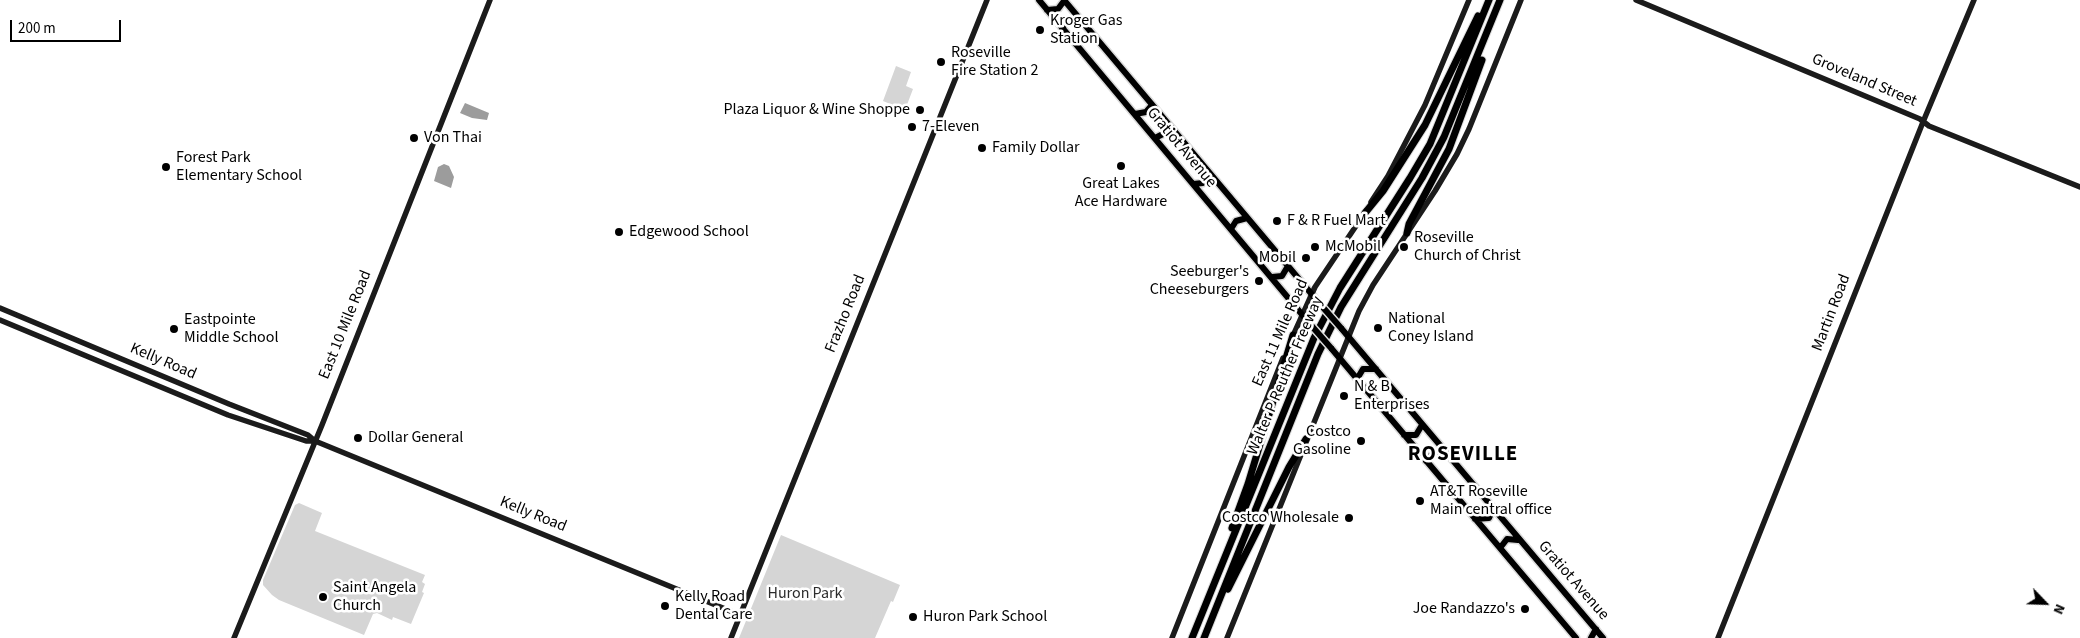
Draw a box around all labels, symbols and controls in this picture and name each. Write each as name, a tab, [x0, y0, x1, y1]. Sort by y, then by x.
scale bar	[12, 10, 124, 42]
place label: Kroger Gas Station	[1050, 11, 1123, 49]
text: 200 m	[18, 18, 56, 39]
marker: Kroger Gas Station	[1034, 24, 1046, 36]
place label: Roseville Fire Station 2	[951, 43, 1038, 81]
street label: Groveland Street	[1809, 50, 1919, 112]
marker: Roseville Fire Station 2	[935, 56, 947, 68]
place label: Plaza Liquor & Wine Shoppe	[723, 100, 910, 120]
marker: Plaza Liquor & Wine Shoppe	[914, 104, 926, 116]
street label: Gratiot Avenue	[1142, 104, 1220, 192]
place label: 7-Eleven	[922, 117, 980, 137]
marker: 7-Eleven	[906, 121, 918, 133]
place label: Von Thai	[424, 128, 482, 148]
marker: Von Thai	[408, 132, 420, 144]
place label: Family Dollar	[992, 138, 1080, 158]
marker: Family Dollar	[976, 142, 988, 154]
place label: Forest Park Elementary School	[176, 148, 302, 186]
marker: Great Lakes Ace Hardware	[1115, 160, 1127, 172]
marker: Forest Park Elementary School	[160, 161, 172, 173]
place label: Great Lakes Ace Hardware	[1075, 174, 1167, 212]
place label: F & R Fuel Mart	[1287, 211, 1386, 231]
marker: F & R Fuel Mart	[1271, 215, 1283, 227]
place label: Edgewood School	[629, 222, 749, 242]
marker: Edgewood School	[613, 226, 625, 238]
place label: Roseville Church of Christ	[1414, 228, 1521, 266]
place label: McMobil	[1325, 237, 1381, 257]
marker: McMobil	[1309, 241, 1321, 253]
marker: Roseville Church of Christ	[1398, 241, 1410, 253]
place label: Mobil	[1259, 248, 1296, 268]
marker: Mobil	[1300, 252, 1312, 264]
place label: Seeburger's Cheeseburgers	[1150, 262, 1249, 300]
street label: East 10 Mile Road	[315, 268, 377, 382]
street label: Frazho Road	[822, 272, 870, 356]
street label: Martin Road	[1809, 272, 1855, 354]
marker: Seeburger's Cheeseburgers	[1253, 275, 1265, 287]
street label: East 11 Mile Road	[1249, 276, 1313, 390]
street label: Walter P Reuther Freeway	[1244, 294, 1328, 458]
place label: National Coney Island	[1388, 309, 1474, 347]
place label: Eastpointe Middle School	[184, 310, 279, 348]
marker: National Coney Island	[1372, 322, 1384, 334]
marker: Eastpointe Middle School	[168, 323, 180, 335]
street label: Kelly Road	[127, 339, 199, 385]
place label: N & B Enterprises	[1354, 377, 1430, 415]
marker: N & B Enterprises	[1338, 390, 1350, 402]
place label: Costco Gasoline	[1293, 422, 1351, 460]
place label: Dollar General	[368, 428, 463, 448]
marker: Dollar General	[352, 432, 364, 444]
marker: Costco Gasoline	[1355, 435, 1367, 447]
district label: ROSEVILLE	[1407, 442, 1519, 468]
place label: AT&T Roseville Main central office	[1430, 482, 1552, 520]
street label: Kelly Road	[497, 493, 569, 537]
marker: AT&T Roseville Main central office	[1414, 495, 1426, 507]
place label: Costco Wholesale	[1222, 508, 1339, 528]
marker: Costco Wholesale	[1343, 512, 1355, 524]
street label: Gratiot Avenue	[1533, 538, 1613, 624]
place label: Saint Angela Church	[333, 578, 416, 616]
north arrow	[2020, 578, 2070, 628]
park label: Huron Park	[767, 584, 843, 604]
place label: Kelly Road Dental Care	[675, 587, 752, 625]
marker: Saint Angela Church	[317, 591, 329, 603]
place label: Joe Randazzo's	[1413, 599, 1515, 619]
marker: Kelly Road Dental Care	[659, 600, 671, 612]
text: N	[2048, 601, 2070, 617]
marker: Joe Randazzo's	[1519, 603, 1531, 615]
place label: Huron Park School	[923, 607, 1047, 627]
marker: Huron Park School	[907, 611, 919, 623]

